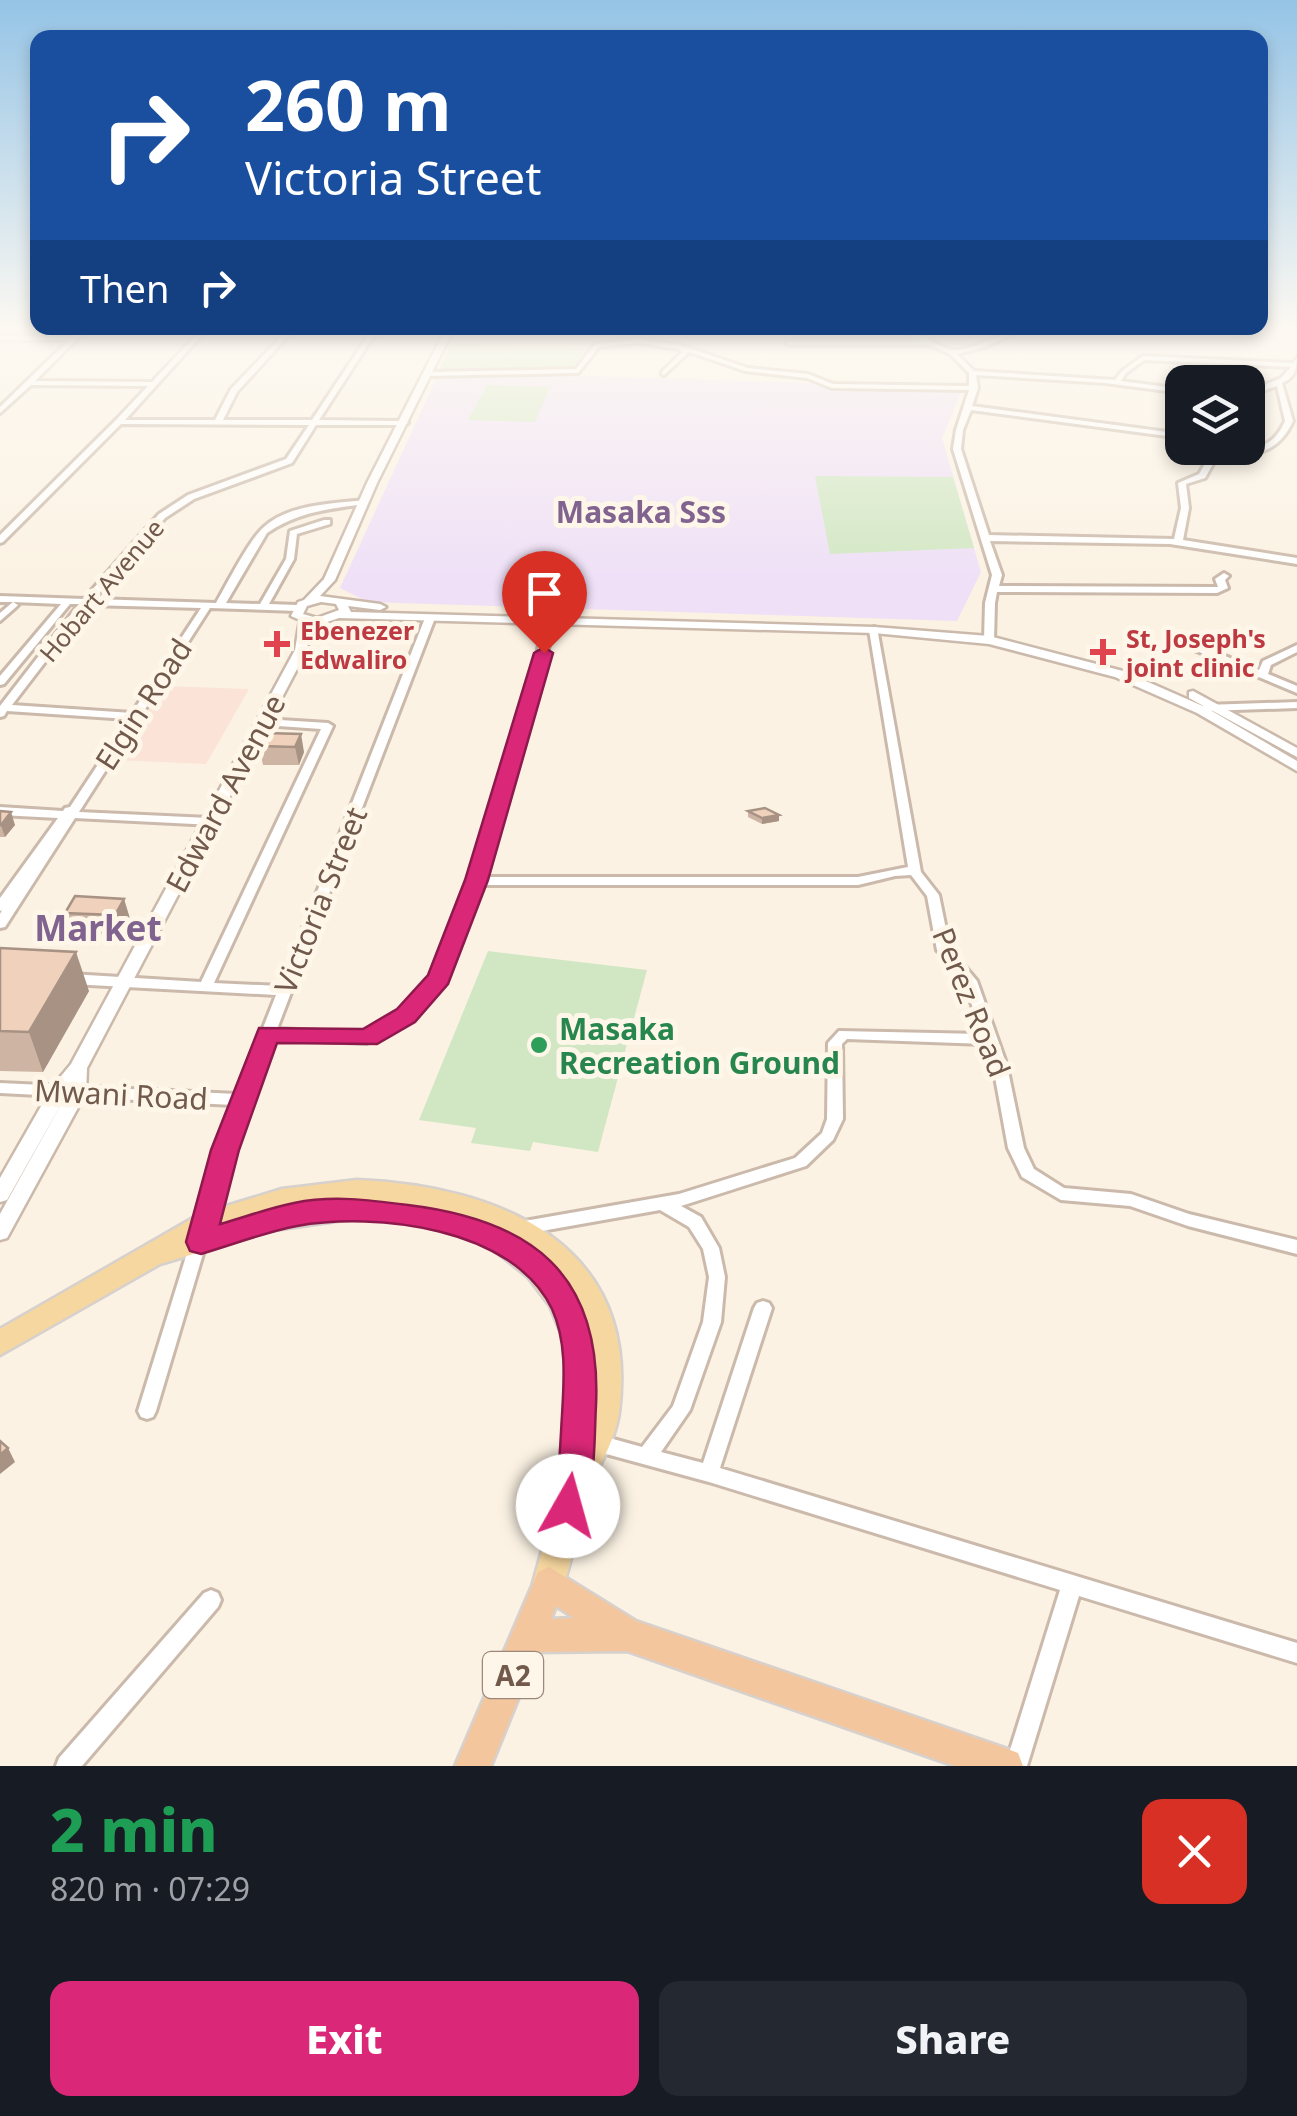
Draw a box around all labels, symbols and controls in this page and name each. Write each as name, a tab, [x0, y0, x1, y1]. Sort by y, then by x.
text: 260 m	[245, 56, 452, 152]
icon: right	[80, 70, 210, 200]
text: Victoria Street	[245, 147, 541, 208]
icon: right	[190, 260, 245, 315]
text: Then	[80, 262, 170, 314]
map controls	[1165, 365, 1265, 465]
button: layers	[1165, 365, 1265, 465]
district label: Masaka Sss	[556, 491, 726, 532]
street label: Hobart Avenue	[31, 511, 171, 669]
pin	[502, 551, 587, 654]
icon: arrive	[517, 566, 572, 621]
place label: Ebenezer Edwaliro	[300, 613, 414, 676]
place label: St, Joseph's joint clinic	[1124, 621, 1266, 684]
street label: Elgin Road	[85, 630, 201, 778]
marker: Ebenezer Edwaliro	[264, 631, 290, 657]
marker: St, Joseph's joint clinic	[1090, 639, 1116, 665]
street label: Edward Avenue	[156, 687, 294, 899]
street label: Victoria Street	[264, 801, 376, 999]
district label: Market	[34, 904, 162, 951]
street label: Perez Road	[923, 921, 1021, 1083]
place label: Masaka Recreation Ground	[559, 1008, 840, 1083]
marker: Masaka Recreation Ground	[528, 1034, 550, 1056]
street label: Mwani Road	[33, 1069, 209, 1119]
position arrow	[516, 1454, 620, 1558]
road number: A2	[483, 1652, 543, 1698]
text: 2 min	[50, 1788, 218, 1870]
button: close	[1142, 1799, 1247, 1904]
text: 820 m · 07:29	[50, 1867, 250, 1910]
button: Exit	[50, 1981, 639, 2096]
button: Share	[659, 1981, 1247, 2096]

